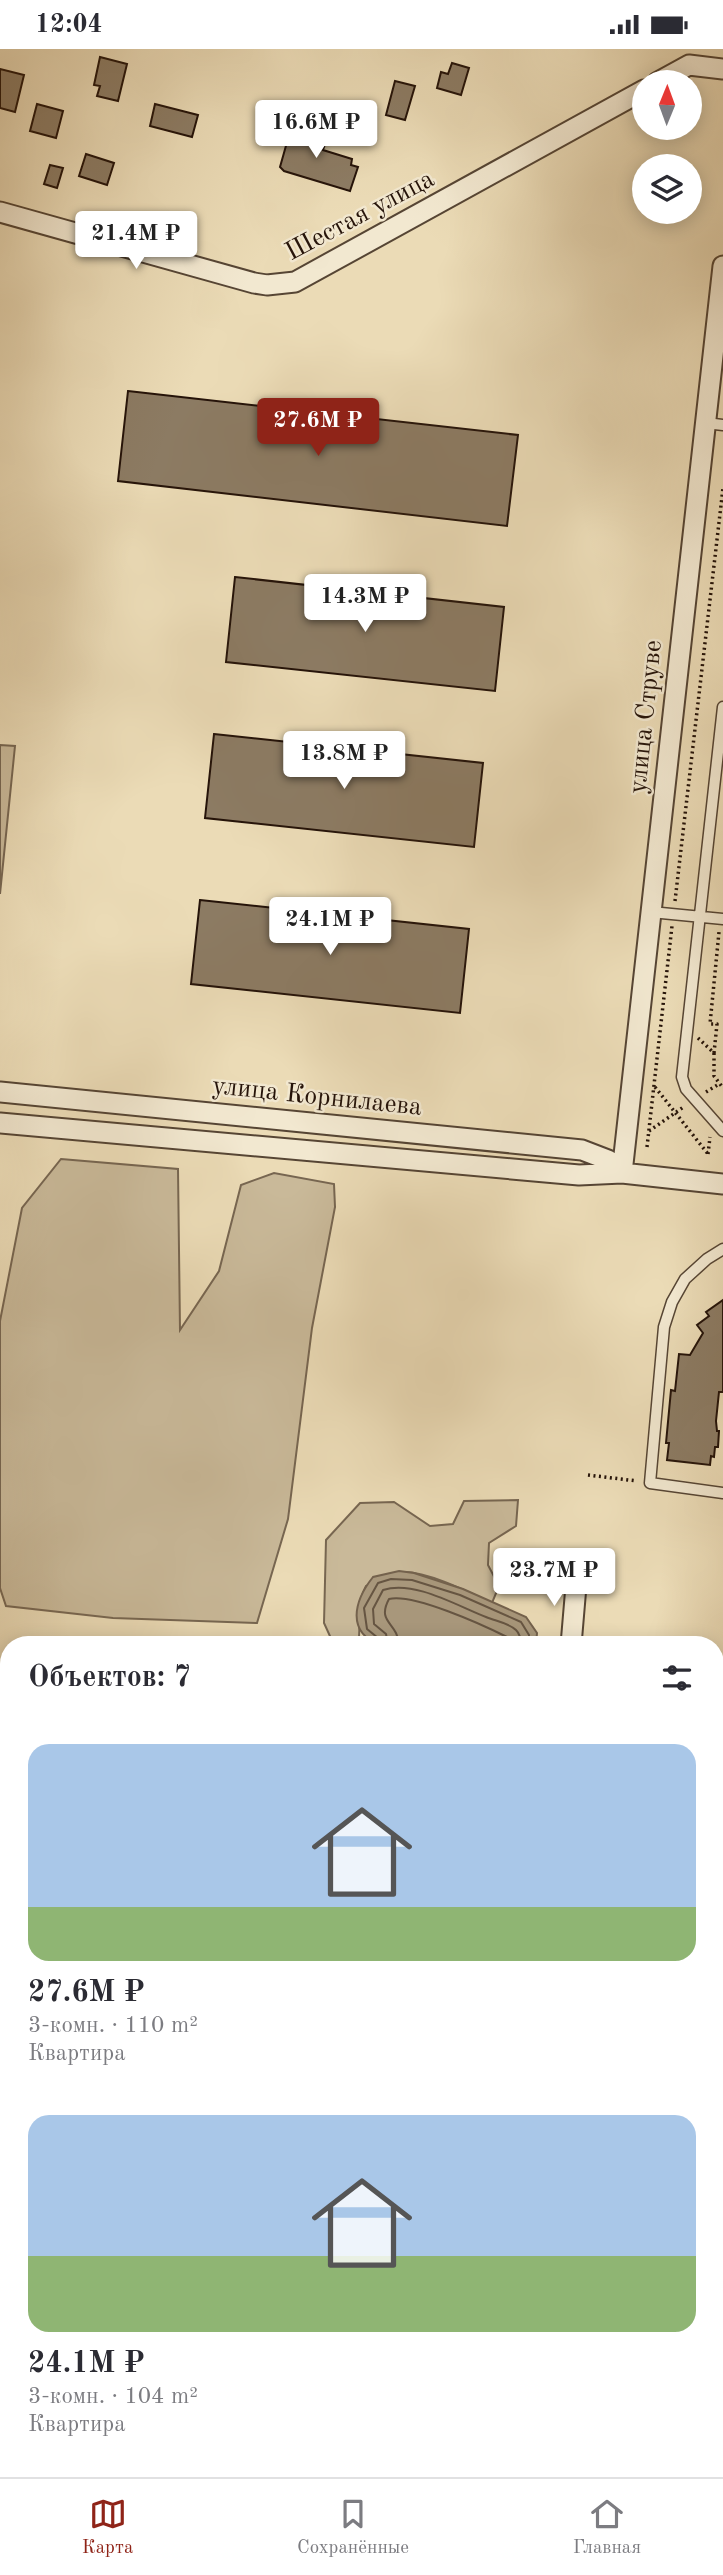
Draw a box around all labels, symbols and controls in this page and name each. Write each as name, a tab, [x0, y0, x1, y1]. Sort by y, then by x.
text: 12:04	[35, 12, 103, 38]
north arrow	[632, 70, 702, 140]
map controls	[632, 70, 702, 224]
pin: 16.6M ₽	[251, 101, 381, 160]
text: 16.6M ₽	[271, 111, 361, 134]
button: layers	[632, 154, 702, 224]
street label: Шестая улица	[281, 166, 439, 266]
pin: 21.4M ₽	[71, 211, 201, 271]
text: 21.4M ₽	[91, 222, 181, 245]
pin: 27.6M ₽	[253, 399, 383, 458]
text: 27.6M ₽	[273, 409, 363, 432]
pin: 14.3M ₽	[300, 575, 430, 634]
text: 14.3M ₽	[320, 585, 410, 608]
street label: улица Струве	[625, 639, 667, 795]
pin: 13.8M ₽	[279, 731, 409, 791]
text: 13.8M ₽	[299, 742, 389, 765]
pin: 24.1M ₽	[265, 897, 395, 957]
text: 24.1M ₽	[285, 908, 375, 931]
street label: улица Корнилаева	[211, 1073, 423, 1121]
pin: 23.7M ₽	[489, 1549, 619, 1608]
text: 23.7M ₽	[509, 1559, 599, 1582]
icon: filters	[658, 1659, 696, 1697]
text: Объектов: 7	[28, 1663, 191, 1693]
icon: home	[299, 1789, 425, 1915]
text: 27.6M ₽	[28, 1978, 145, 2008]
text: 3-комн. · 110 m²	[28, 2014, 198, 2037]
text: Квартира	[28, 2042, 126, 2065]
icon: home	[299, 2160, 425, 2286]
text: 24.1M ₽	[28, 2349, 145, 2379]
text: 3-комн. · 104 m²	[28, 2385, 198, 2408]
text: Квартира	[28, 2413, 126, 2436]
tab: Карта	[82, 2495, 133, 2560]
tab: Сохранённые	[297, 2495, 409, 2560]
tab: Главная	[573, 2495, 641, 2560]

